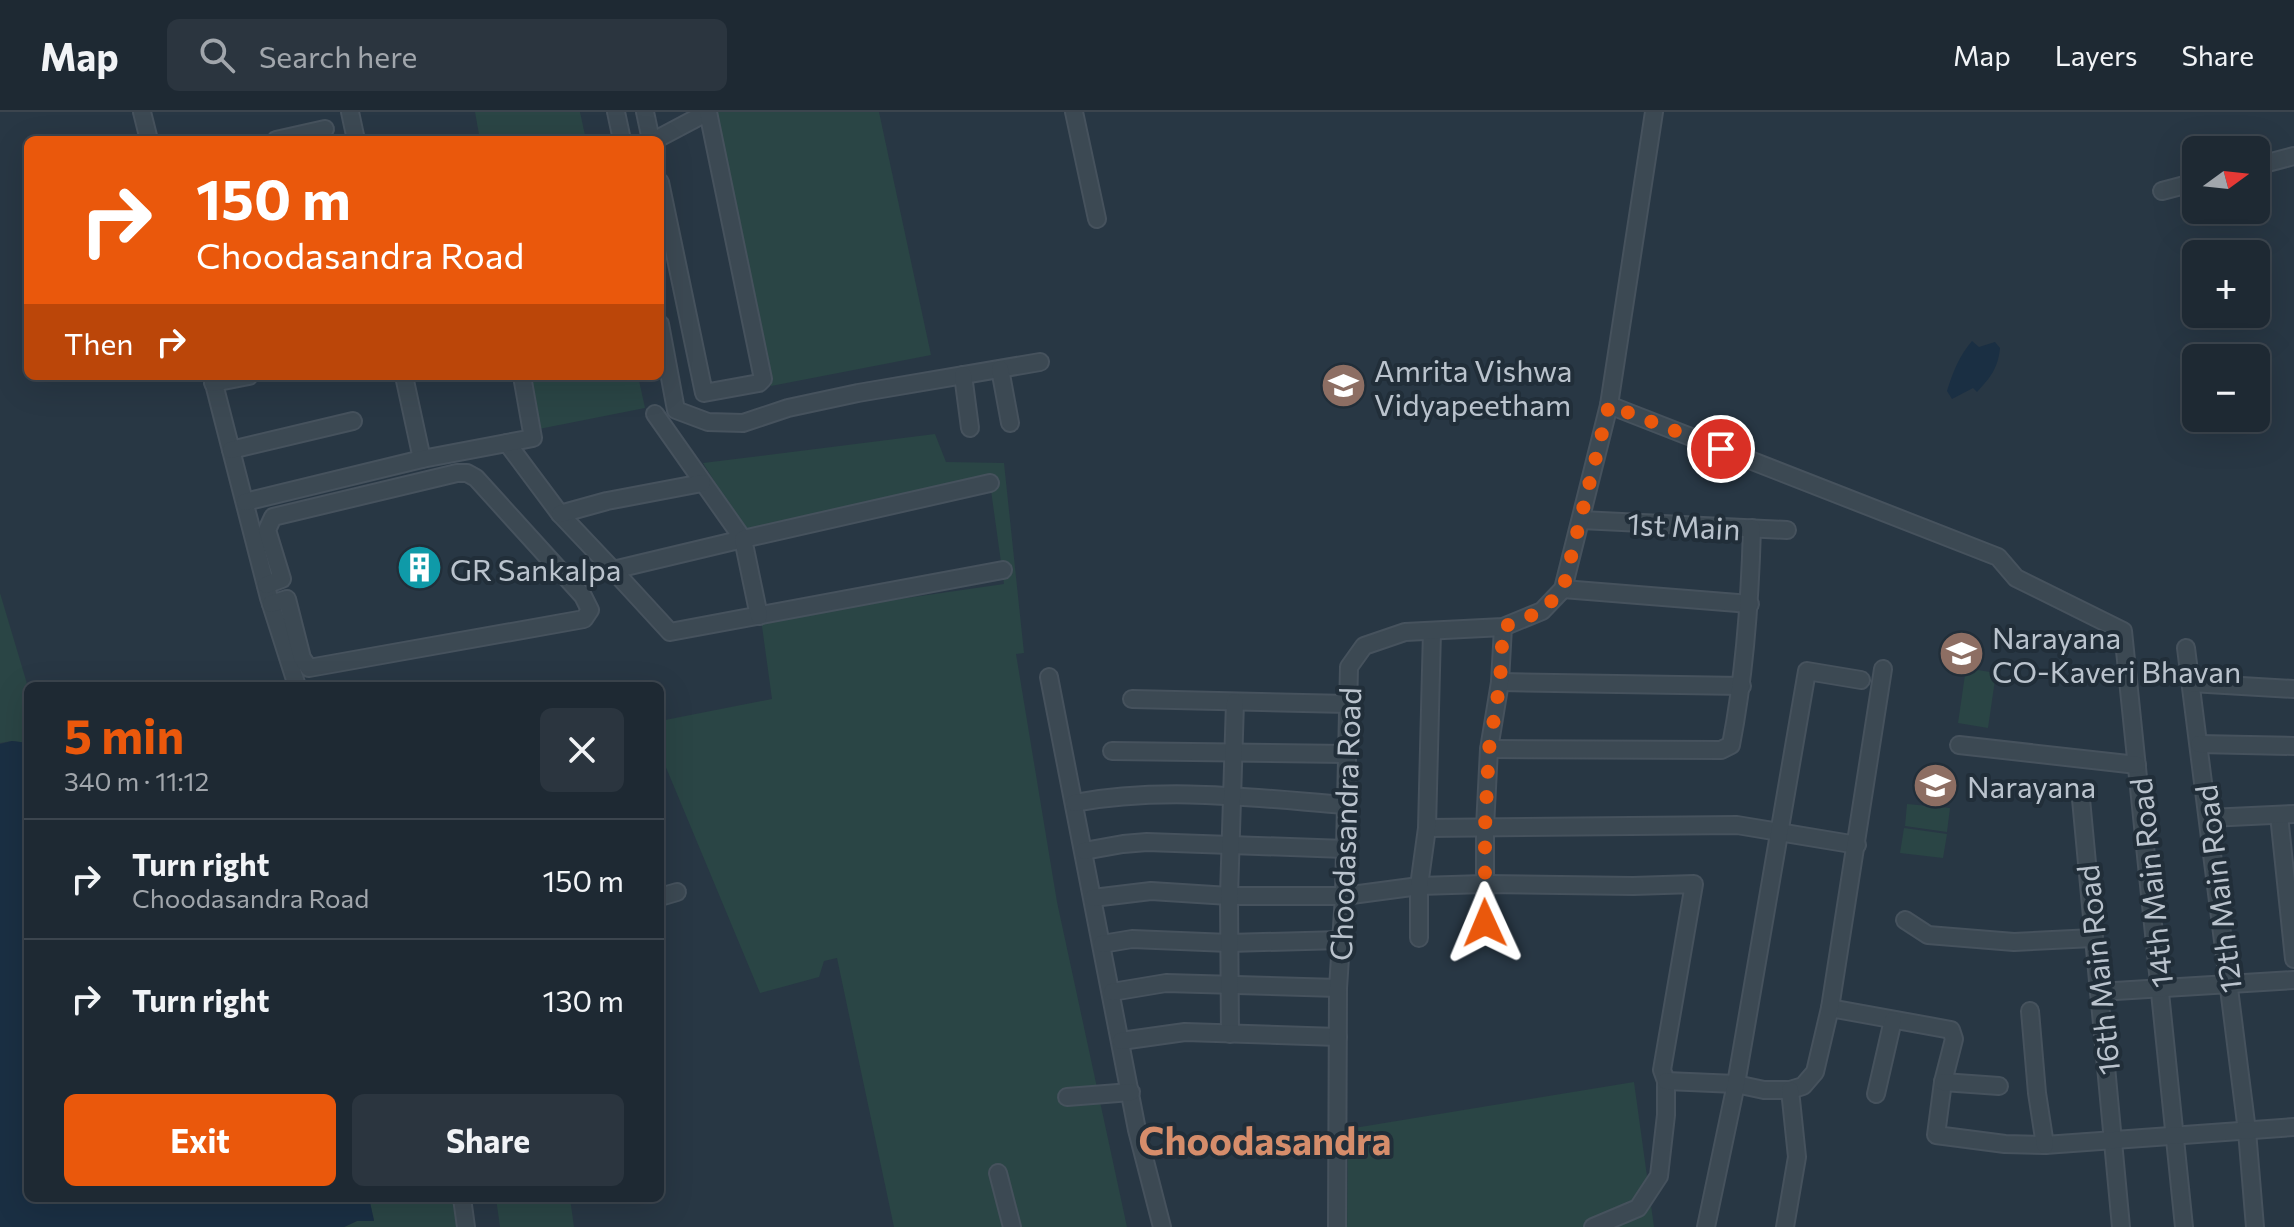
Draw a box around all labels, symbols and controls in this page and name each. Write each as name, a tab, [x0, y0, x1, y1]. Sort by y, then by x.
search box	[167, 19, 727, 91]
text: Map	[40, 32, 119, 79]
icon: search	[195, 33, 239, 77]
text: Search here	[259, 37, 417, 74]
text: Map	[1953, 38, 2011, 72]
text: Layers	[2055, 38, 2137, 72]
text: Share	[2181, 38, 2254, 72]
north arrow	[2182, 136, 2270, 224]
map controls	[2182, 136, 2270, 432]
text: 150 m	[196, 163, 351, 232]
icon: right	[64, 168, 168, 272]
text: Choodasandra Road	[196, 232, 524, 276]
button: +	[2182, 240, 2270, 328]
icon: right	[149, 320, 193, 364]
text: Then	[64, 324, 133, 361]
button: −	[2182, 344, 2270, 432]
place label: Amrita Vishwa Vidyapeetham	[1374, 351, 1573, 422]
school or university icon: Amrita Vishwa Vidyapeetham	[1319, 362, 1367, 410]
pin	[1687, 415, 1755, 483]
icon: arrive	[1699, 427, 1743, 471]
street label: 1st Main	[1626, 504, 1742, 546]
building icon: GR Sankalpa	[395, 544, 443, 592]
place label: GR Sankalpa	[450, 550, 621, 587]
place label: Narayana CO-Kaveri Bhavan	[1992, 618, 2241, 689]
school or university icon: Narayana CO-Kaveri Bhavan	[1937, 629, 1985, 677]
street label: Choodasandra Road	[1321, 687, 1367, 961]
text: 5 min	[64, 705, 184, 764]
button: close	[540, 708, 624, 792]
school or university icon: Narayana	[1912, 761, 1960, 809]
text: 340 m · 11:12	[64, 765, 209, 796]
place label: Narayana	[1967, 767, 2096, 804]
street label: 14th Main Road	[2121, 776, 2179, 990]
street label: 12th Main Road	[2186, 783, 2248, 995]
text: Turn right	[132, 845, 269, 882]
icon: right	[64, 857, 108, 901]
text: 150 m	[542, 861, 624, 898]
street label: 16th Main Road	[2068, 863, 2126, 1077]
position arrow	[1443, 881, 1527, 965]
text: Choodasandra Road	[132, 882, 369, 913]
icon: right	[64, 977, 108, 1021]
text: Turn right	[132, 981, 269, 1018]
text: 130 m	[543, 981, 624, 1018]
button: Exit	[64, 1094, 336, 1186]
button: Share	[352, 1094, 624, 1186]
district label: Choodasandra	[1139, 1116, 1391, 1163]

